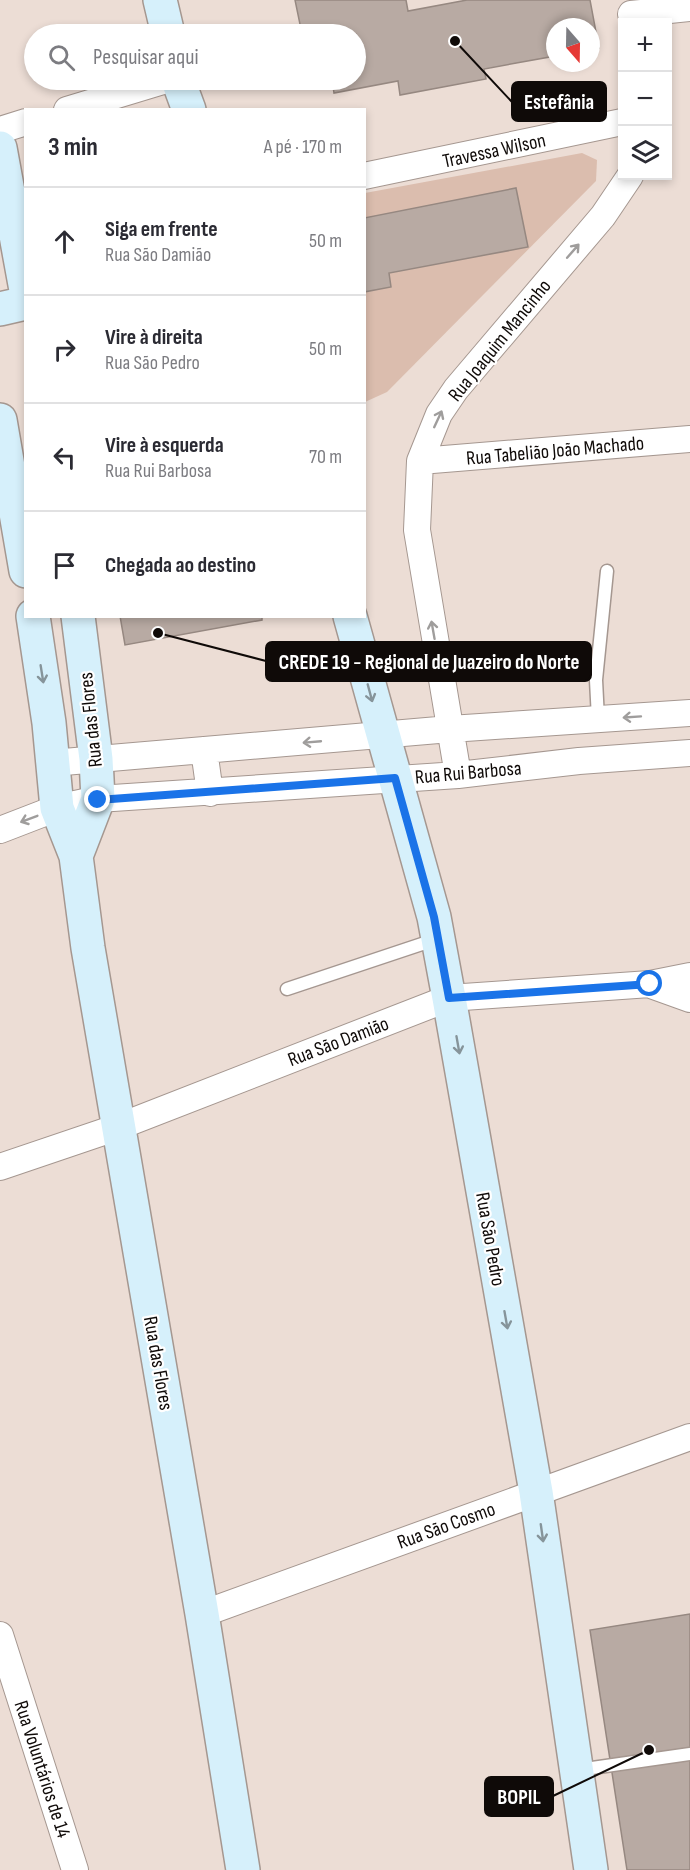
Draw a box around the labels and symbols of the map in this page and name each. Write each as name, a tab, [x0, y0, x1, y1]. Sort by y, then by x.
north arrow	[546, 18, 600, 72]
callout: Estefânia	[512, 82, 606, 121]
text: Estefânia	[524, 90, 594, 115]
street label: Travessa Wilson	[441, 128, 548, 174]
one-way arrow	[566, 243, 579, 259]
street label: Rua Joaquim Mancinho	[443, 275, 556, 407]
one-way arrow	[432, 411, 444, 429]
street label: Rua Tabelião João Machado	[465, 431, 645, 471]
one-way arrow	[427, 621, 438, 641]
callout: CREDE 19 - Regional de Juazeiro do Norte	[266, 642, 591, 681]
text: CREDE 19 - Regional de Juazeiro do Norte	[278, 650, 580, 675]
one-way arrow	[36, 664, 47, 684]
street label: Rua das Flores	[74, 671, 108, 768]
one-way arrow	[365, 684, 377, 703]
one-way arrow	[622, 712, 642, 723]
one-way arrow	[302, 736, 322, 747]
street label: Rua Rui Barbosa	[414, 756, 522, 790]
route end	[84, 786, 110, 812]
one-way arrow	[20, 814, 38, 825]
route start	[636, 970, 662, 996]
street label: Rua São Damião	[284, 1012, 392, 1072]
one-way arrow	[452, 1035, 463, 1055]
street label: Rua São Pedro	[470, 1190, 510, 1288]
one-way arrow	[500, 1310, 511, 1330]
street label: Rua das Flores	[138, 1314, 178, 1412]
street label: Rua São Cosmo	[394, 1497, 499, 1555]
one-way arrow	[536, 1523, 547, 1543]
street label: Rua Voluntários de 14	[9, 1698, 76, 1841]
callout: BOPIL	[485, 1777, 553, 1816]
text: BOPIL	[497, 1785, 541, 1810]

